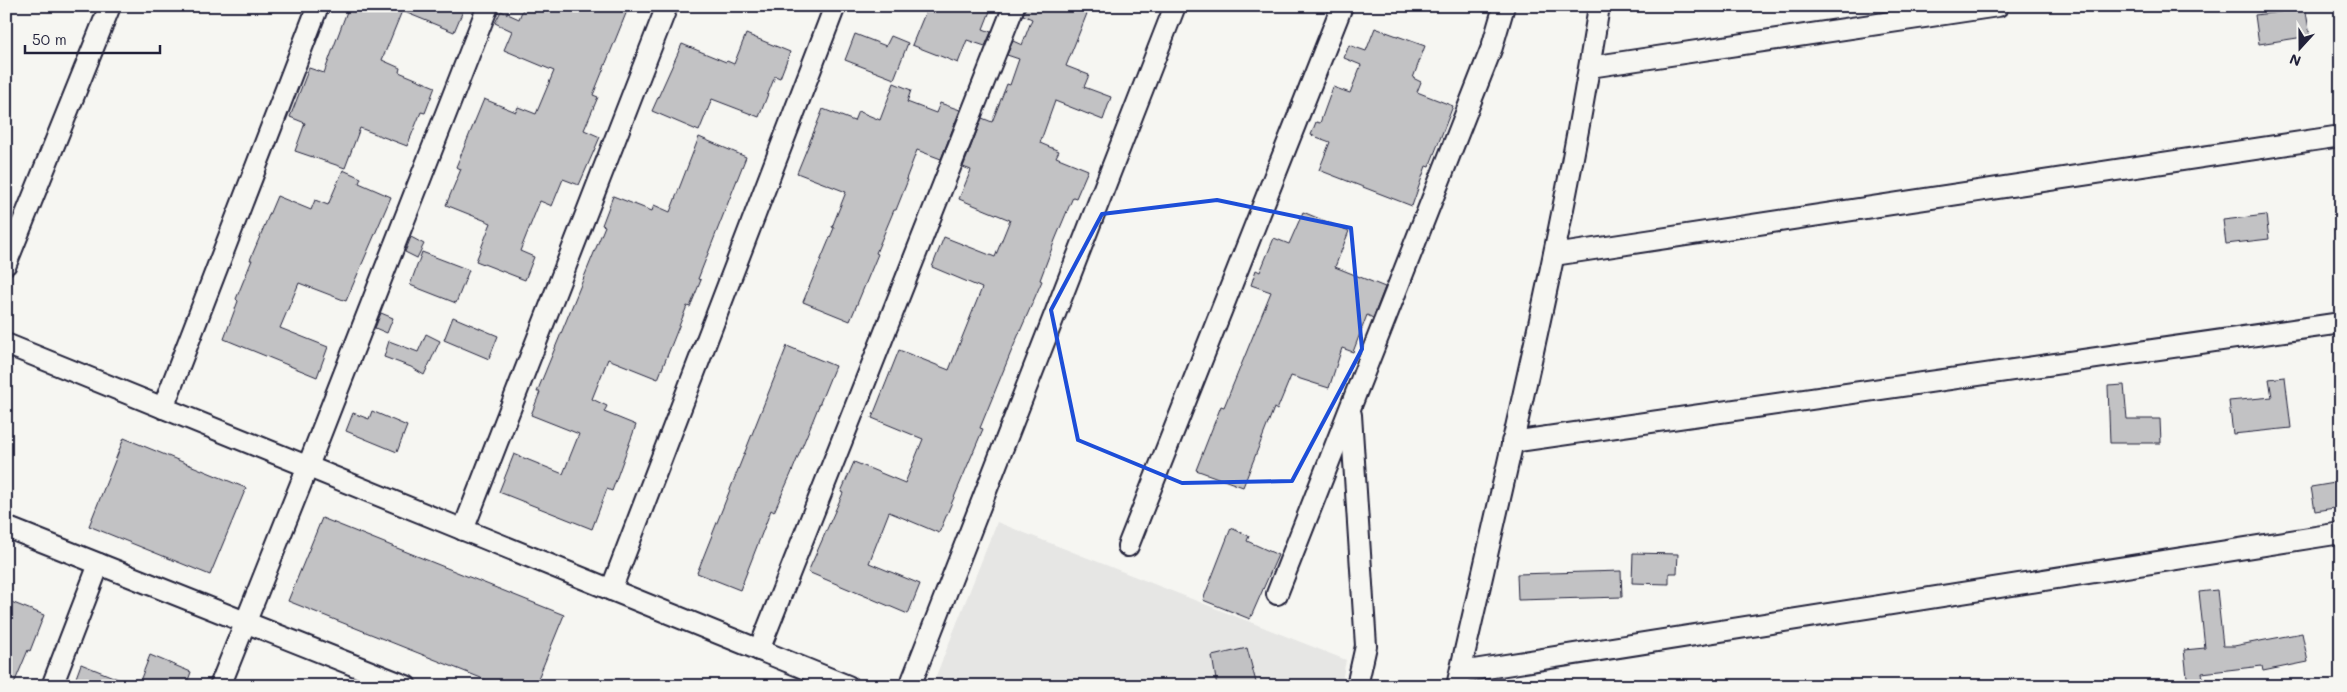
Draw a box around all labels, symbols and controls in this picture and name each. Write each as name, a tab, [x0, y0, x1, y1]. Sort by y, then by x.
scale bar	[25, 22, 160, 54]
north arrow	[2274, 22, 2324, 72]
text: 50 m	[32, 29, 67, 49]
text: N	[2287, 50, 2304, 71]

